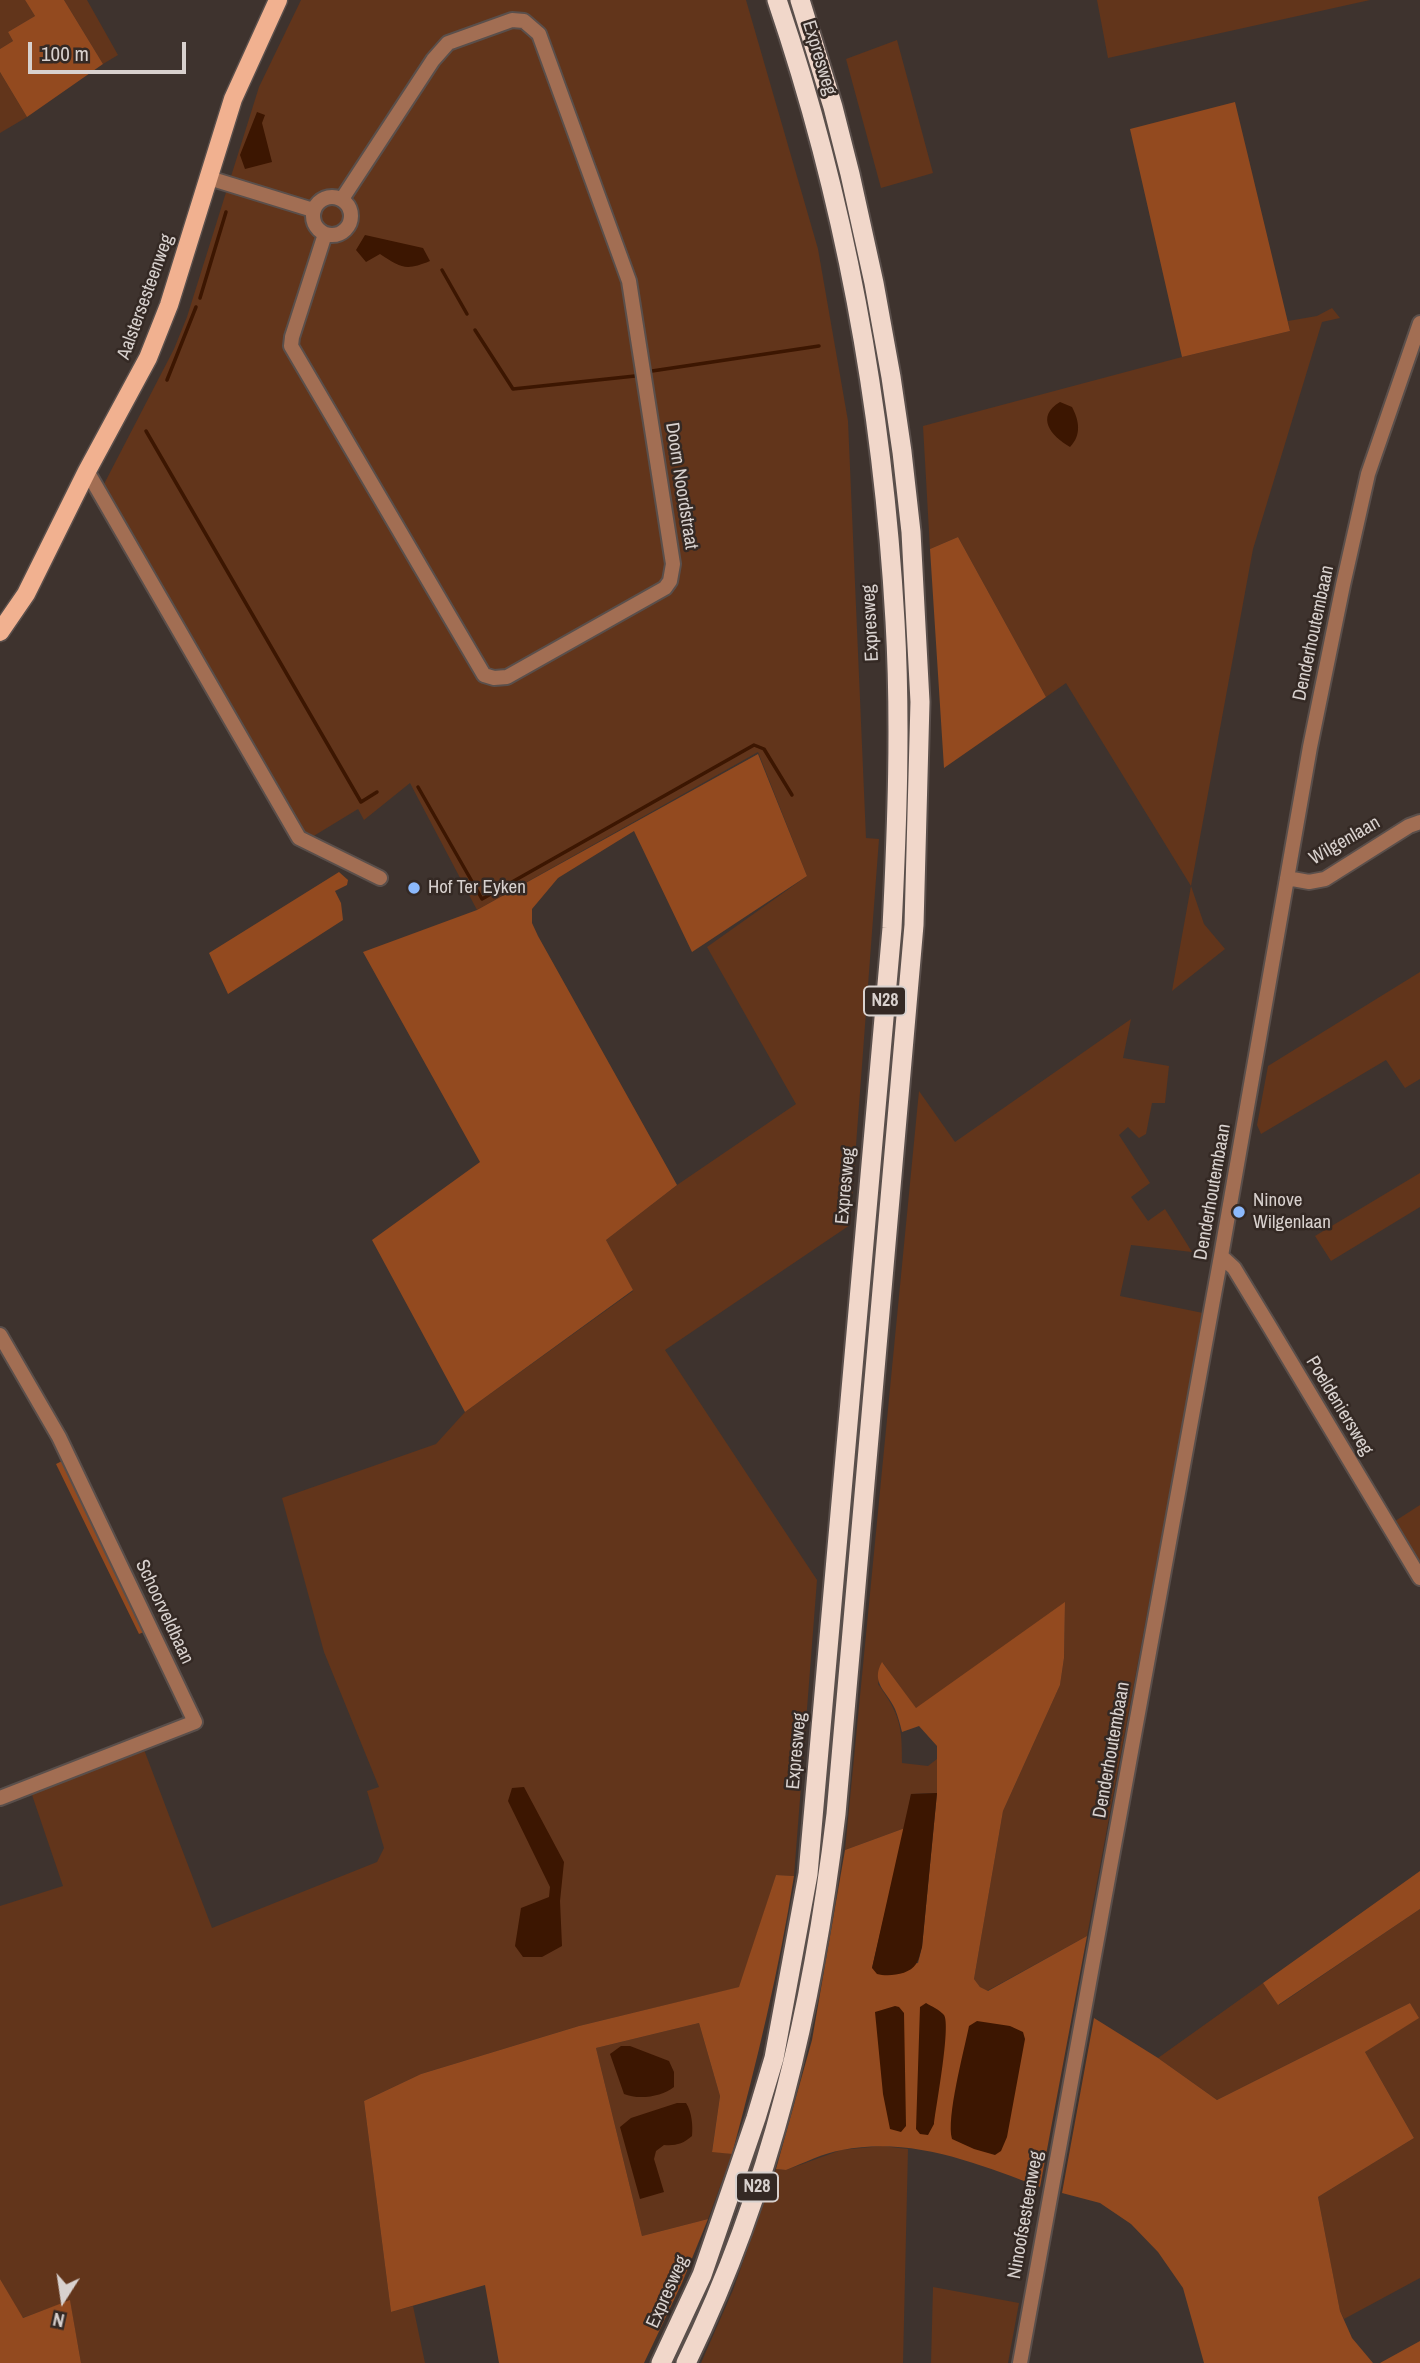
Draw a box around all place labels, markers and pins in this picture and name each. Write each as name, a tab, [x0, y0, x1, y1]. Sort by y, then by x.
place label: Hof Ter Eyken	[428, 877, 526, 899]
marker: Hof Ter Eyken	[406, 880, 422, 896]
place label: Ninove Wilgenlaan	[1253, 1190, 1331, 1234]
marker: Ninove Wilgenlaan	[1231, 1204, 1247, 1220]

